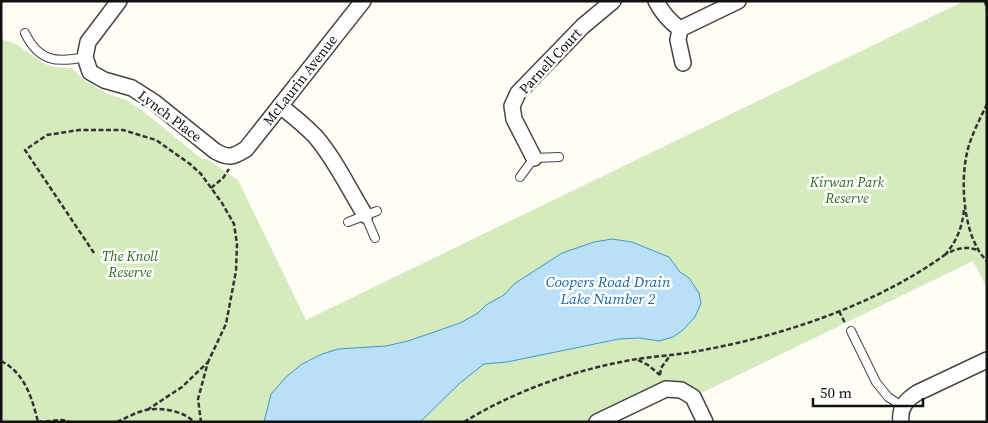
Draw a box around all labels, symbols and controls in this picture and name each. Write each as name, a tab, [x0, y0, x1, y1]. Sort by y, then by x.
street label: Parnell Court	[514, 23, 586, 98]
street label: McLaurin Avenue	[258, 30, 342, 130]
street label: Lynch Place	[134, 85, 206, 147]
park label: Kirwan Park Reserve	[809, 172, 885, 208]
park label: The Knoll Reserve	[102, 246, 158, 282]
water label: Coopers Road Drain Lake Number 2	[546, 271, 671, 309]
scale bar	[813, 376, 923, 408]
text: 50 m	[820, 382, 852, 403]

